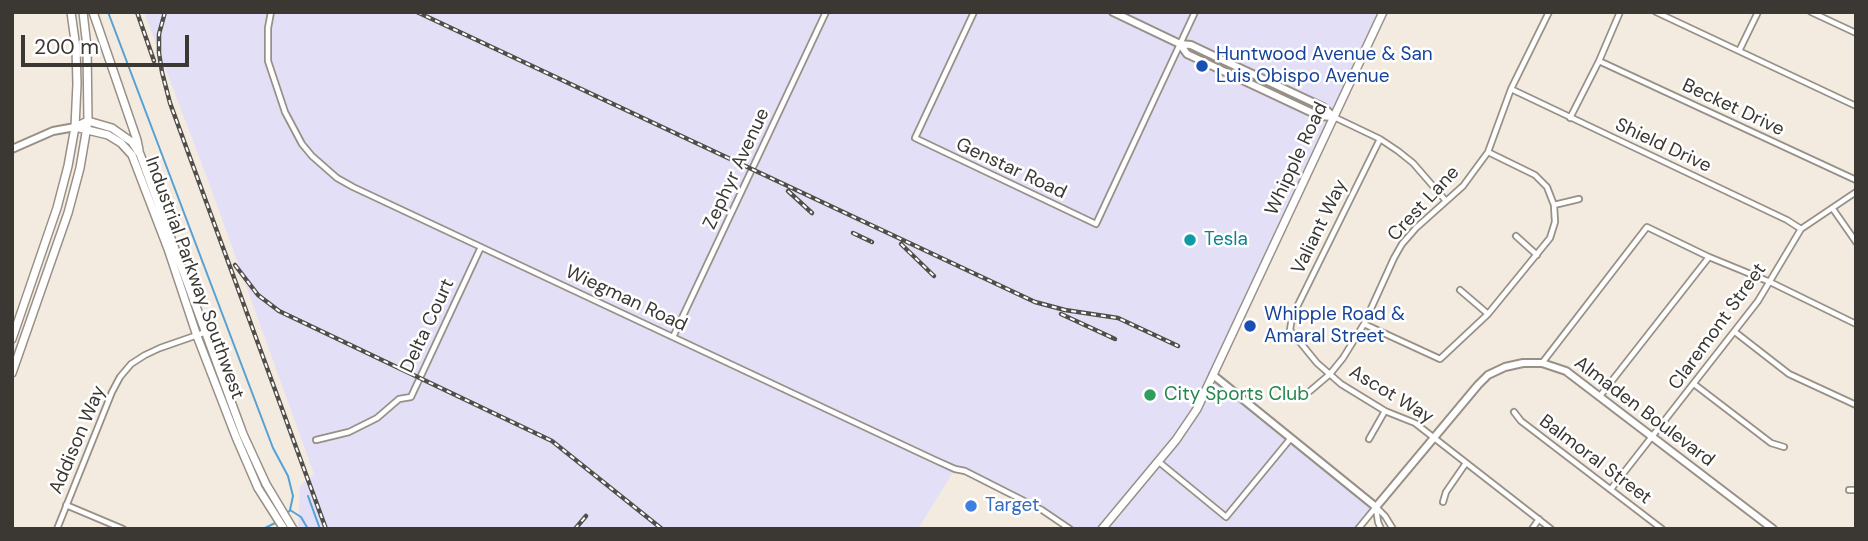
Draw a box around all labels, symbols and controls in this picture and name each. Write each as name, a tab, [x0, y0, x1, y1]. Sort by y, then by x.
scale bar	[24, 21, 192, 65]
text: 200 m	[34, 33, 99, 61]
place label: Huntwood Avenue & San Luis Obispo Avenue	[1216, 44, 1433, 88]
marker: Huntwood Avenue & San Luis Obispo Avenue	[1194, 58, 1210, 74]
street label: Becket Drive	[1678, 74, 1788, 142]
street label: Whipple Road	[1261, 99, 1333, 219]
street label: Zephyr Avenue	[699, 105, 775, 233]
street label: Shield Drive	[1611, 114, 1715, 178]
street label: Genstar Road	[952, 133, 1070, 205]
street label: Industrial Parkway Southwest	[139, 154, 249, 402]
street label: Crest Lane	[1383, 162, 1465, 246]
street label: Valiant Way	[1287, 176, 1353, 278]
place label: Tesla	[1204, 229, 1248, 251]
marker: Tesla	[1182, 232, 1198, 248]
street label: Claremont Street	[1664, 259, 1772, 395]
street label: Wiegman Road	[561, 261, 691, 337]
street label: Delta Court	[396, 275, 460, 377]
place label: Whipple Road & Amaral Street	[1264, 304, 1405, 348]
marker: Whipple Road & Amaral Street	[1242, 318, 1258, 334]
street label: Almaden Boulevard	[1569, 352, 1719, 472]
street label: Ascot Way	[1345, 361, 1437, 429]
street label: Addison Way	[45, 382, 111, 498]
place label: City Sports Club	[1164, 384, 1309, 406]
marker: City Sports Club	[1142, 387, 1158, 403]
street label: Balmoral Street	[1534, 410, 1656, 510]
place label: Target	[985, 495, 1040, 517]
marker: Target	[963, 498, 979, 514]

